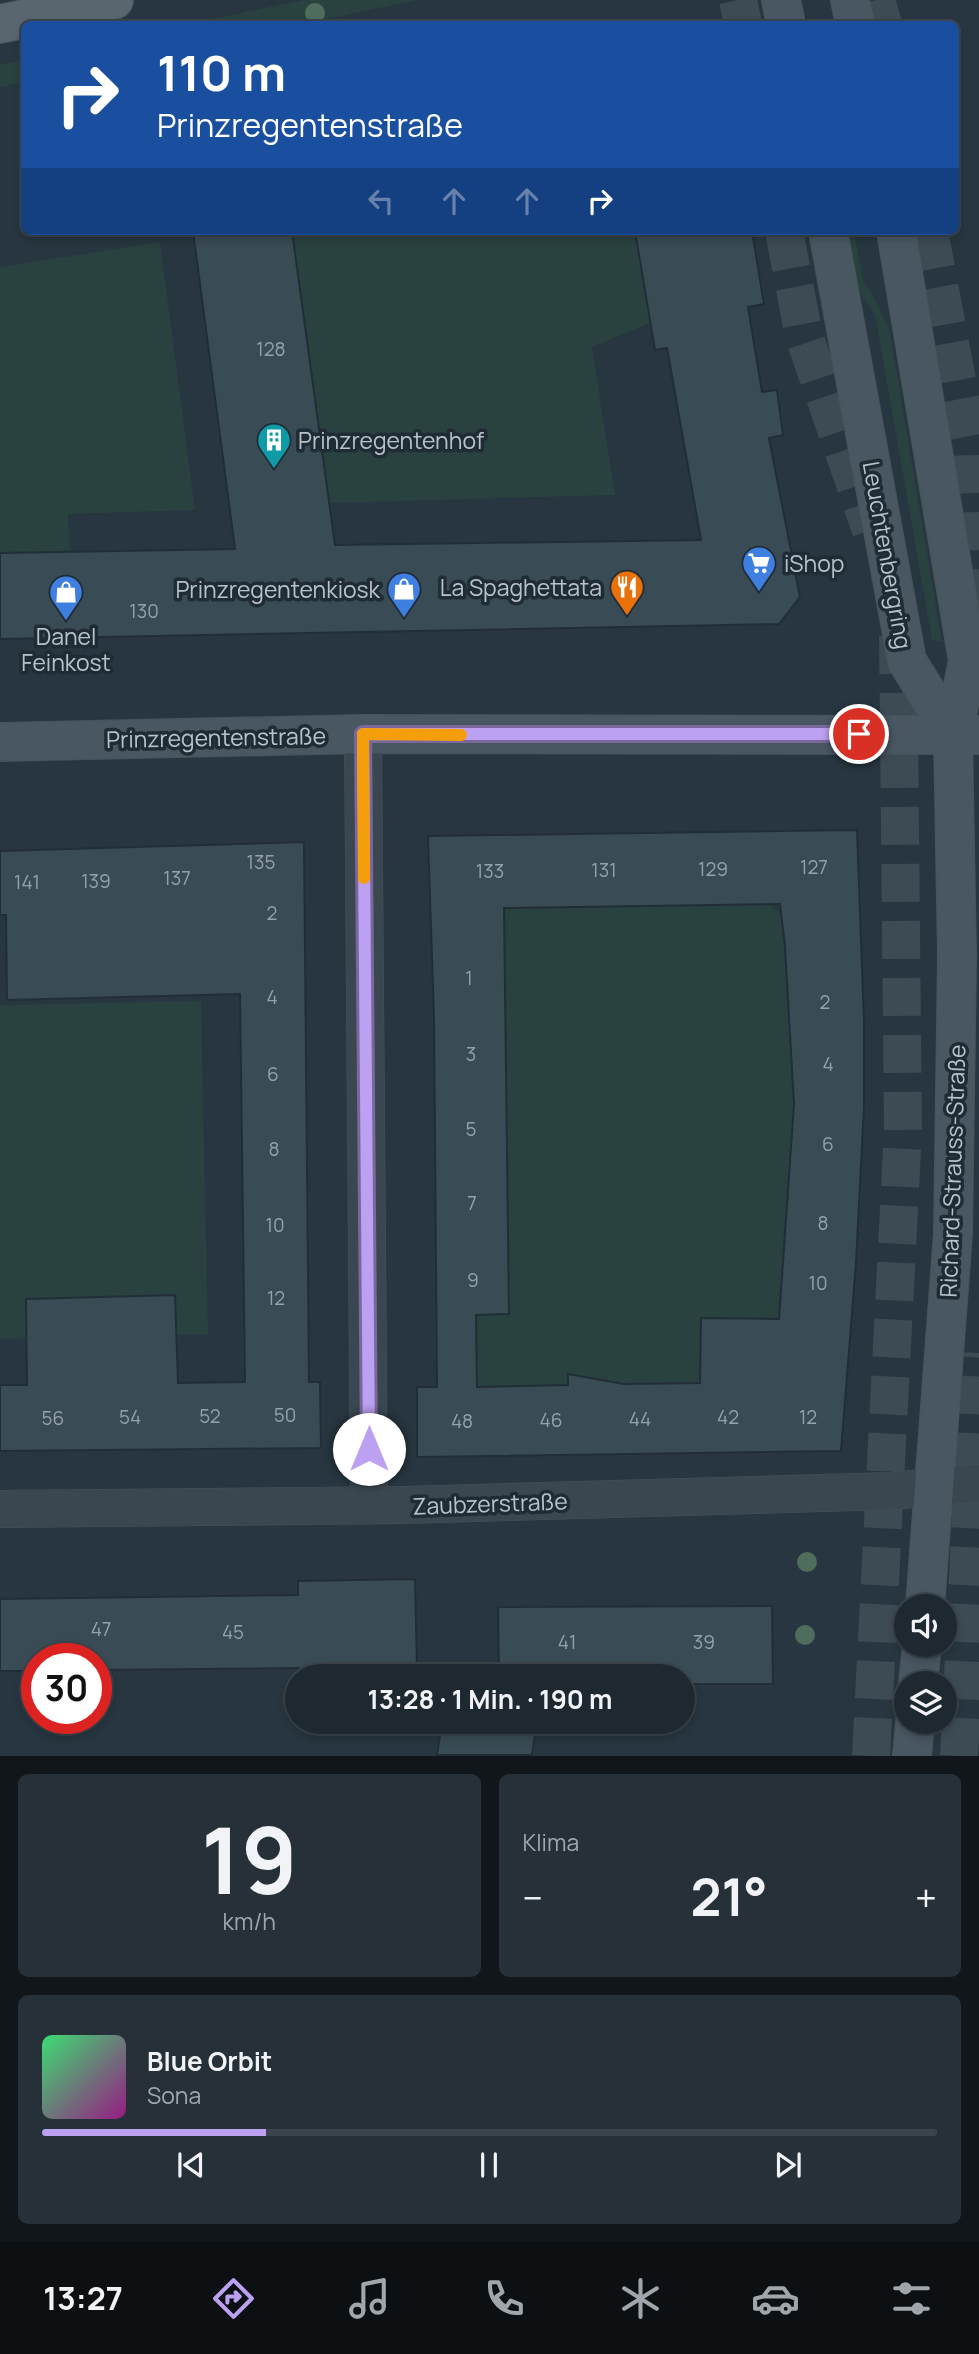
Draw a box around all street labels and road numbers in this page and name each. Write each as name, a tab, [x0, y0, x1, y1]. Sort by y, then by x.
street label: Leuchtenbergring	[856, 459, 920, 651]
street label: Prinzregentenstraße	[106, 719, 326, 755]
street label: Richard-Strauss-Straße	[932, 1044, 972, 1298]
street label: Zaubzerstraße	[412, 1484, 568, 1522]

